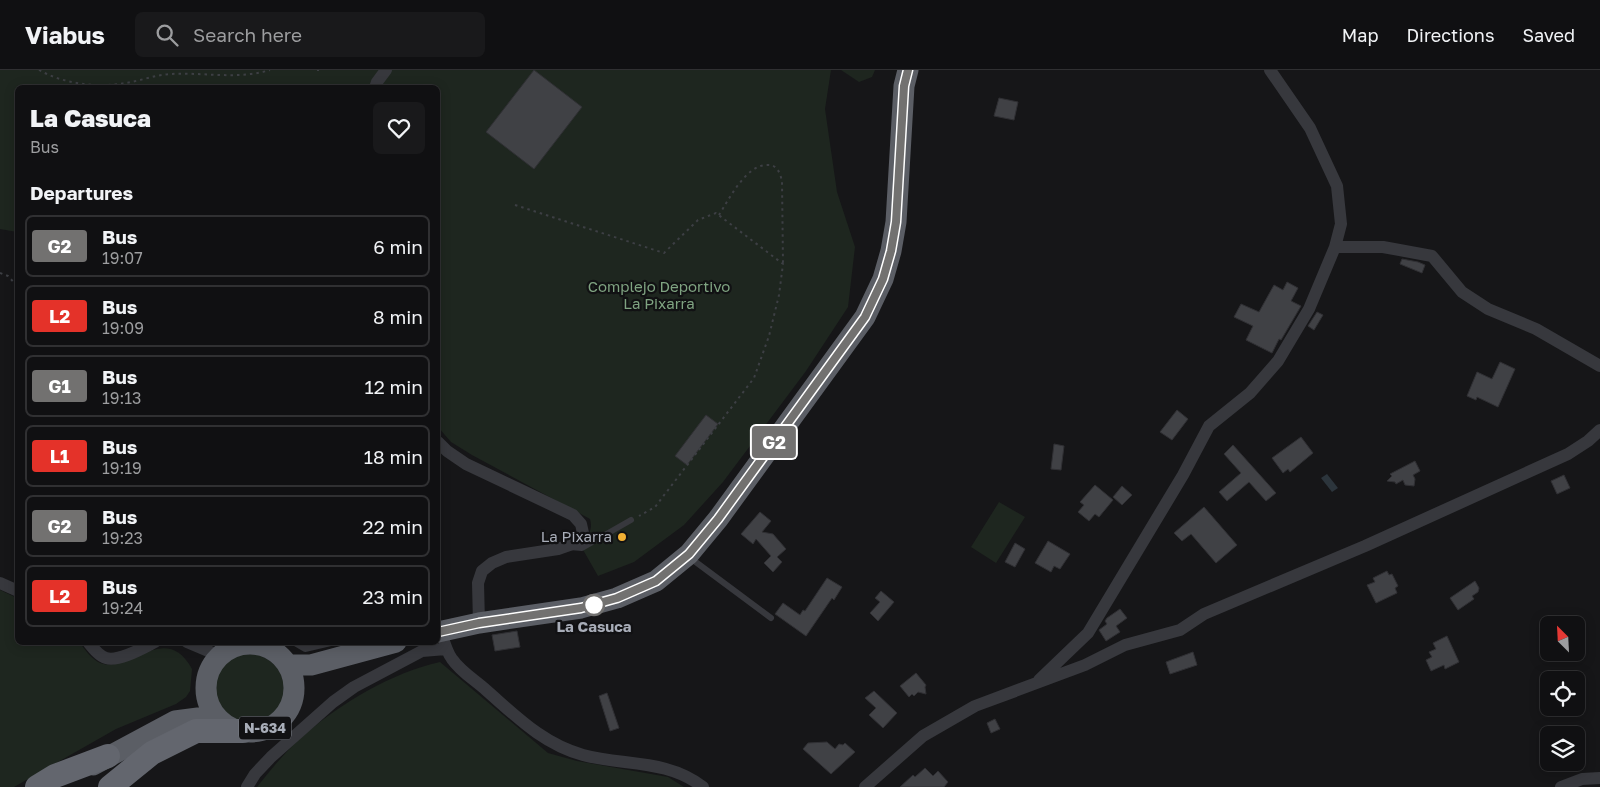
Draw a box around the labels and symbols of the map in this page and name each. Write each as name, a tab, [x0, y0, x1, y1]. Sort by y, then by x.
park label: Complejo Deportivo La Pixarra	[588, 277, 730, 312]
line badge: G2	[752, 426, 796, 458]
place label: La Pixarra	[541, 527, 612, 545]
marker: La Pixarra	[616, 531, 628, 543]
marker: La Casuca	[583, 594, 605, 616]
north arrow	[1540, 616, 1585, 661]
place label: La Casuca	[556, 617, 632, 635]
road number: N-634	[239, 716, 291, 740]

